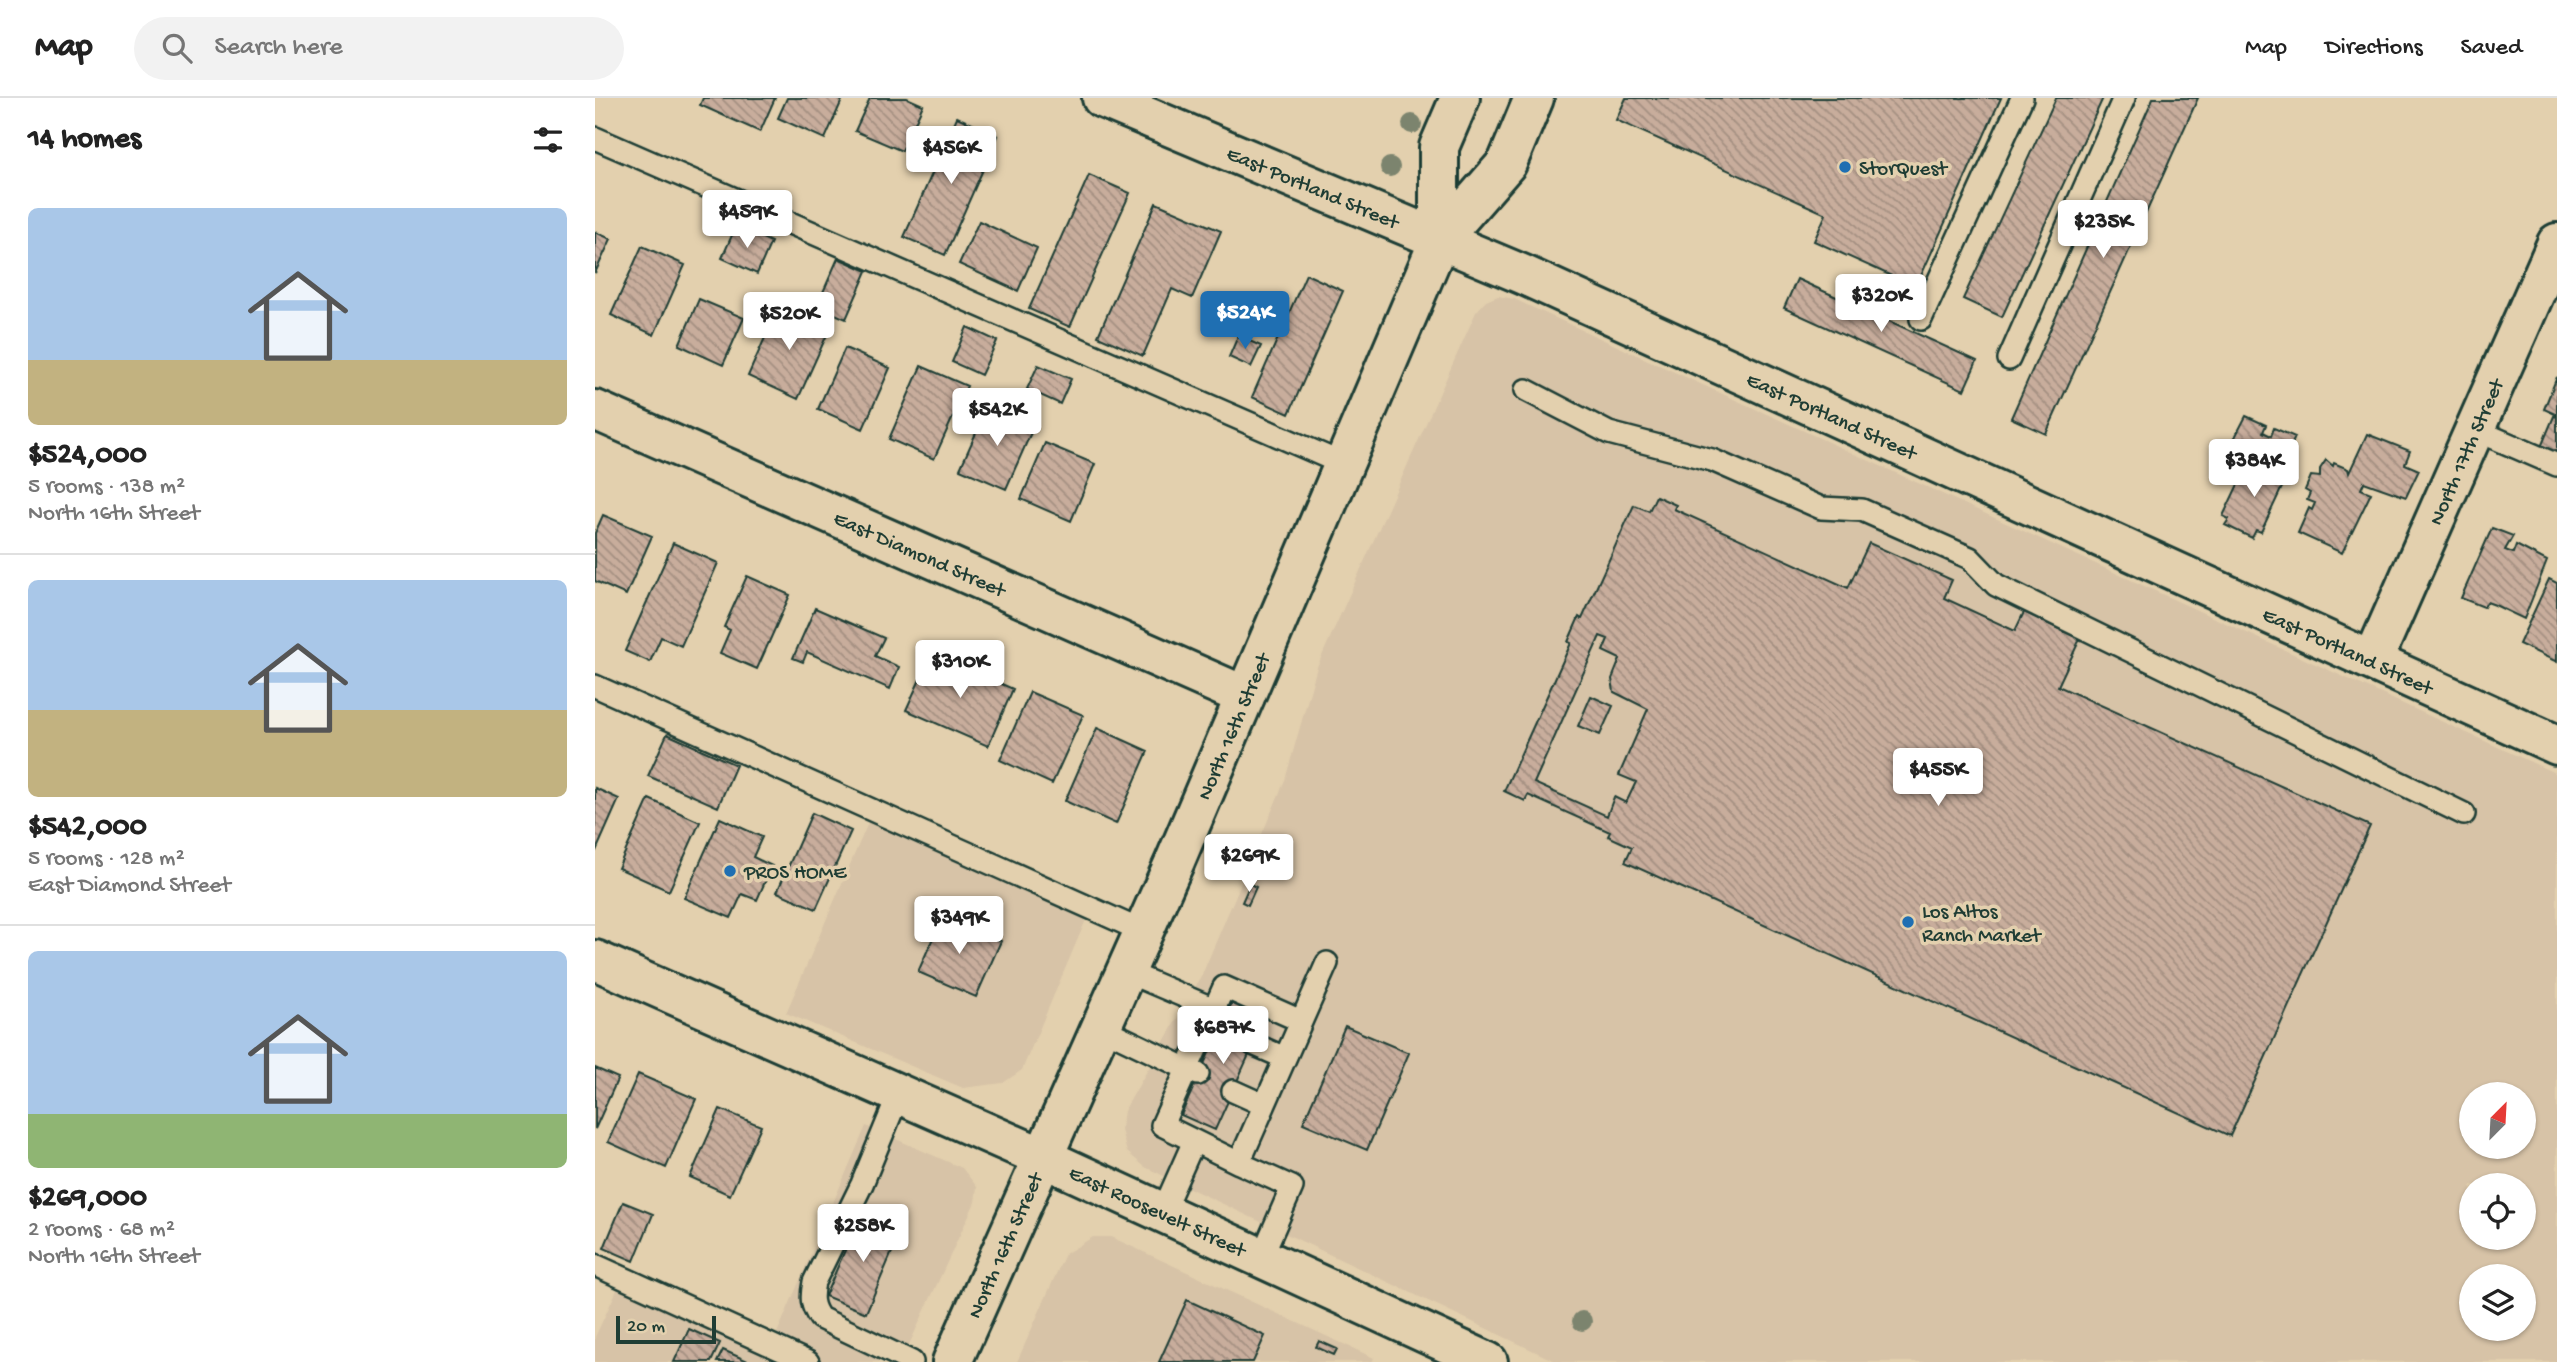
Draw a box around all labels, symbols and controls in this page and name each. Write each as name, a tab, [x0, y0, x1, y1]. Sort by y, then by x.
search box	[134, 17, 624, 80]
text: Map	[35, 29, 92, 67]
icon: search	[158, 29, 196, 67]
text: Search here	[214, 33, 343, 64]
text: Map	[2245, 34, 2287, 63]
text: Directions	[2325, 34, 2423, 63]
text: Saved	[2461, 34, 2522, 63]
icon: filters	[529, 121, 567, 159]
text: 14 homes	[28, 123, 141, 158]
pin: $456K	[902, 126, 1000, 186]
text: $456K	[922, 135, 980, 162]
street label: East Portland Street	[1222, 143, 1404, 238]
place label: StorQuest	[1859, 158, 1949, 183]
marker: StorQuest	[1837, 159, 1853, 175]
pin: $459K	[698, 190, 796, 250]
text: $459K	[718, 199, 776, 226]
pin: $235K	[2054, 200, 2152, 260]
text: $235K	[2074, 209, 2132, 236]
icon: home	[235, 253, 361, 379]
pin: $320K	[1832, 274, 1930, 334]
text: $320K	[1851, 283, 1911, 310]
pin: $520K	[740, 292, 838, 352]
pin: $524K	[1196, 292, 1294, 351]
text: $524K	[1216, 300, 1274, 327]
text: $520K	[759, 301, 819, 328]
street label: East Portland Street	[1742, 369, 1922, 469]
street label: North 17th Street	[2425, 374, 2512, 530]
pin: $542K	[948, 388, 1046, 448]
text: $542K	[968, 397, 1026, 424]
text: $524,000	[28, 439, 147, 474]
pin: $384K	[2205, 440, 2303, 499]
text: $384K	[2225, 448, 2283, 475]
text: 5 rooms · 138 m²	[28, 474, 185, 501]
text: North 16th Street	[28, 501, 200, 528]
street label: East Diamond Street	[829, 507, 1011, 606]
street label: East Portland Street	[2258, 604, 2438, 704]
icon: home	[235, 625, 361, 751]
pin: $310K	[911, 640, 1009, 700]
street label: North 16th Street	[1193, 648, 1279, 805]
text: $310K	[931, 649, 989, 676]
pin: $455K	[1889, 748, 1987, 808]
text: $455K	[1909, 757, 1967, 784]
text: $542,000	[28, 811, 147, 846]
pin: $269K	[1200, 834, 1298, 894]
text: $269K	[1220, 843, 1278, 870]
text: 5 rooms · 128 m²	[28, 846, 185, 873]
place label: PROS HOME	[743, 862, 847, 887]
marker: PROS HOME	[722, 863, 738, 879]
text: East Diamond Street	[28, 873, 231, 900]
pin: $349K	[910, 896, 1008, 956]
place label: Los Altos Ranch Market	[1922, 901, 2043, 950]
text: $349K	[930, 905, 988, 932]
marker: Los Altos Ranch Market	[1900, 914, 1916, 930]
icon: home	[235, 996, 361, 1122]
pin: $687K	[1174, 1006, 1272, 1066]
text: $687K	[1193, 1015, 1253, 1042]
north arrow	[2459, 1082, 2536, 1158]
map controls	[2459, 1082, 2536, 1341]
street label: East Roosevelt Street	[1064, 1162, 1251, 1266]
street label: North 16th Street	[964, 1168, 1052, 1323]
button: locate	[2459, 1173, 2536, 1250]
text: $269,000	[28, 1182, 147, 1217]
pin: $258K	[814, 1204, 912, 1264]
text: $258K	[834, 1213, 892, 1240]
text: 2 rooms · 68 m²	[28, 1217, 175, 1244]
text: North 16th Street	[28, 1244, 200, 1271]
button: layers	[2459, 1264, 2536, 1341]
scale bar	[616, 1313, 716, 1345]
text: 20 m	[627, 1316, 665, 1339]

